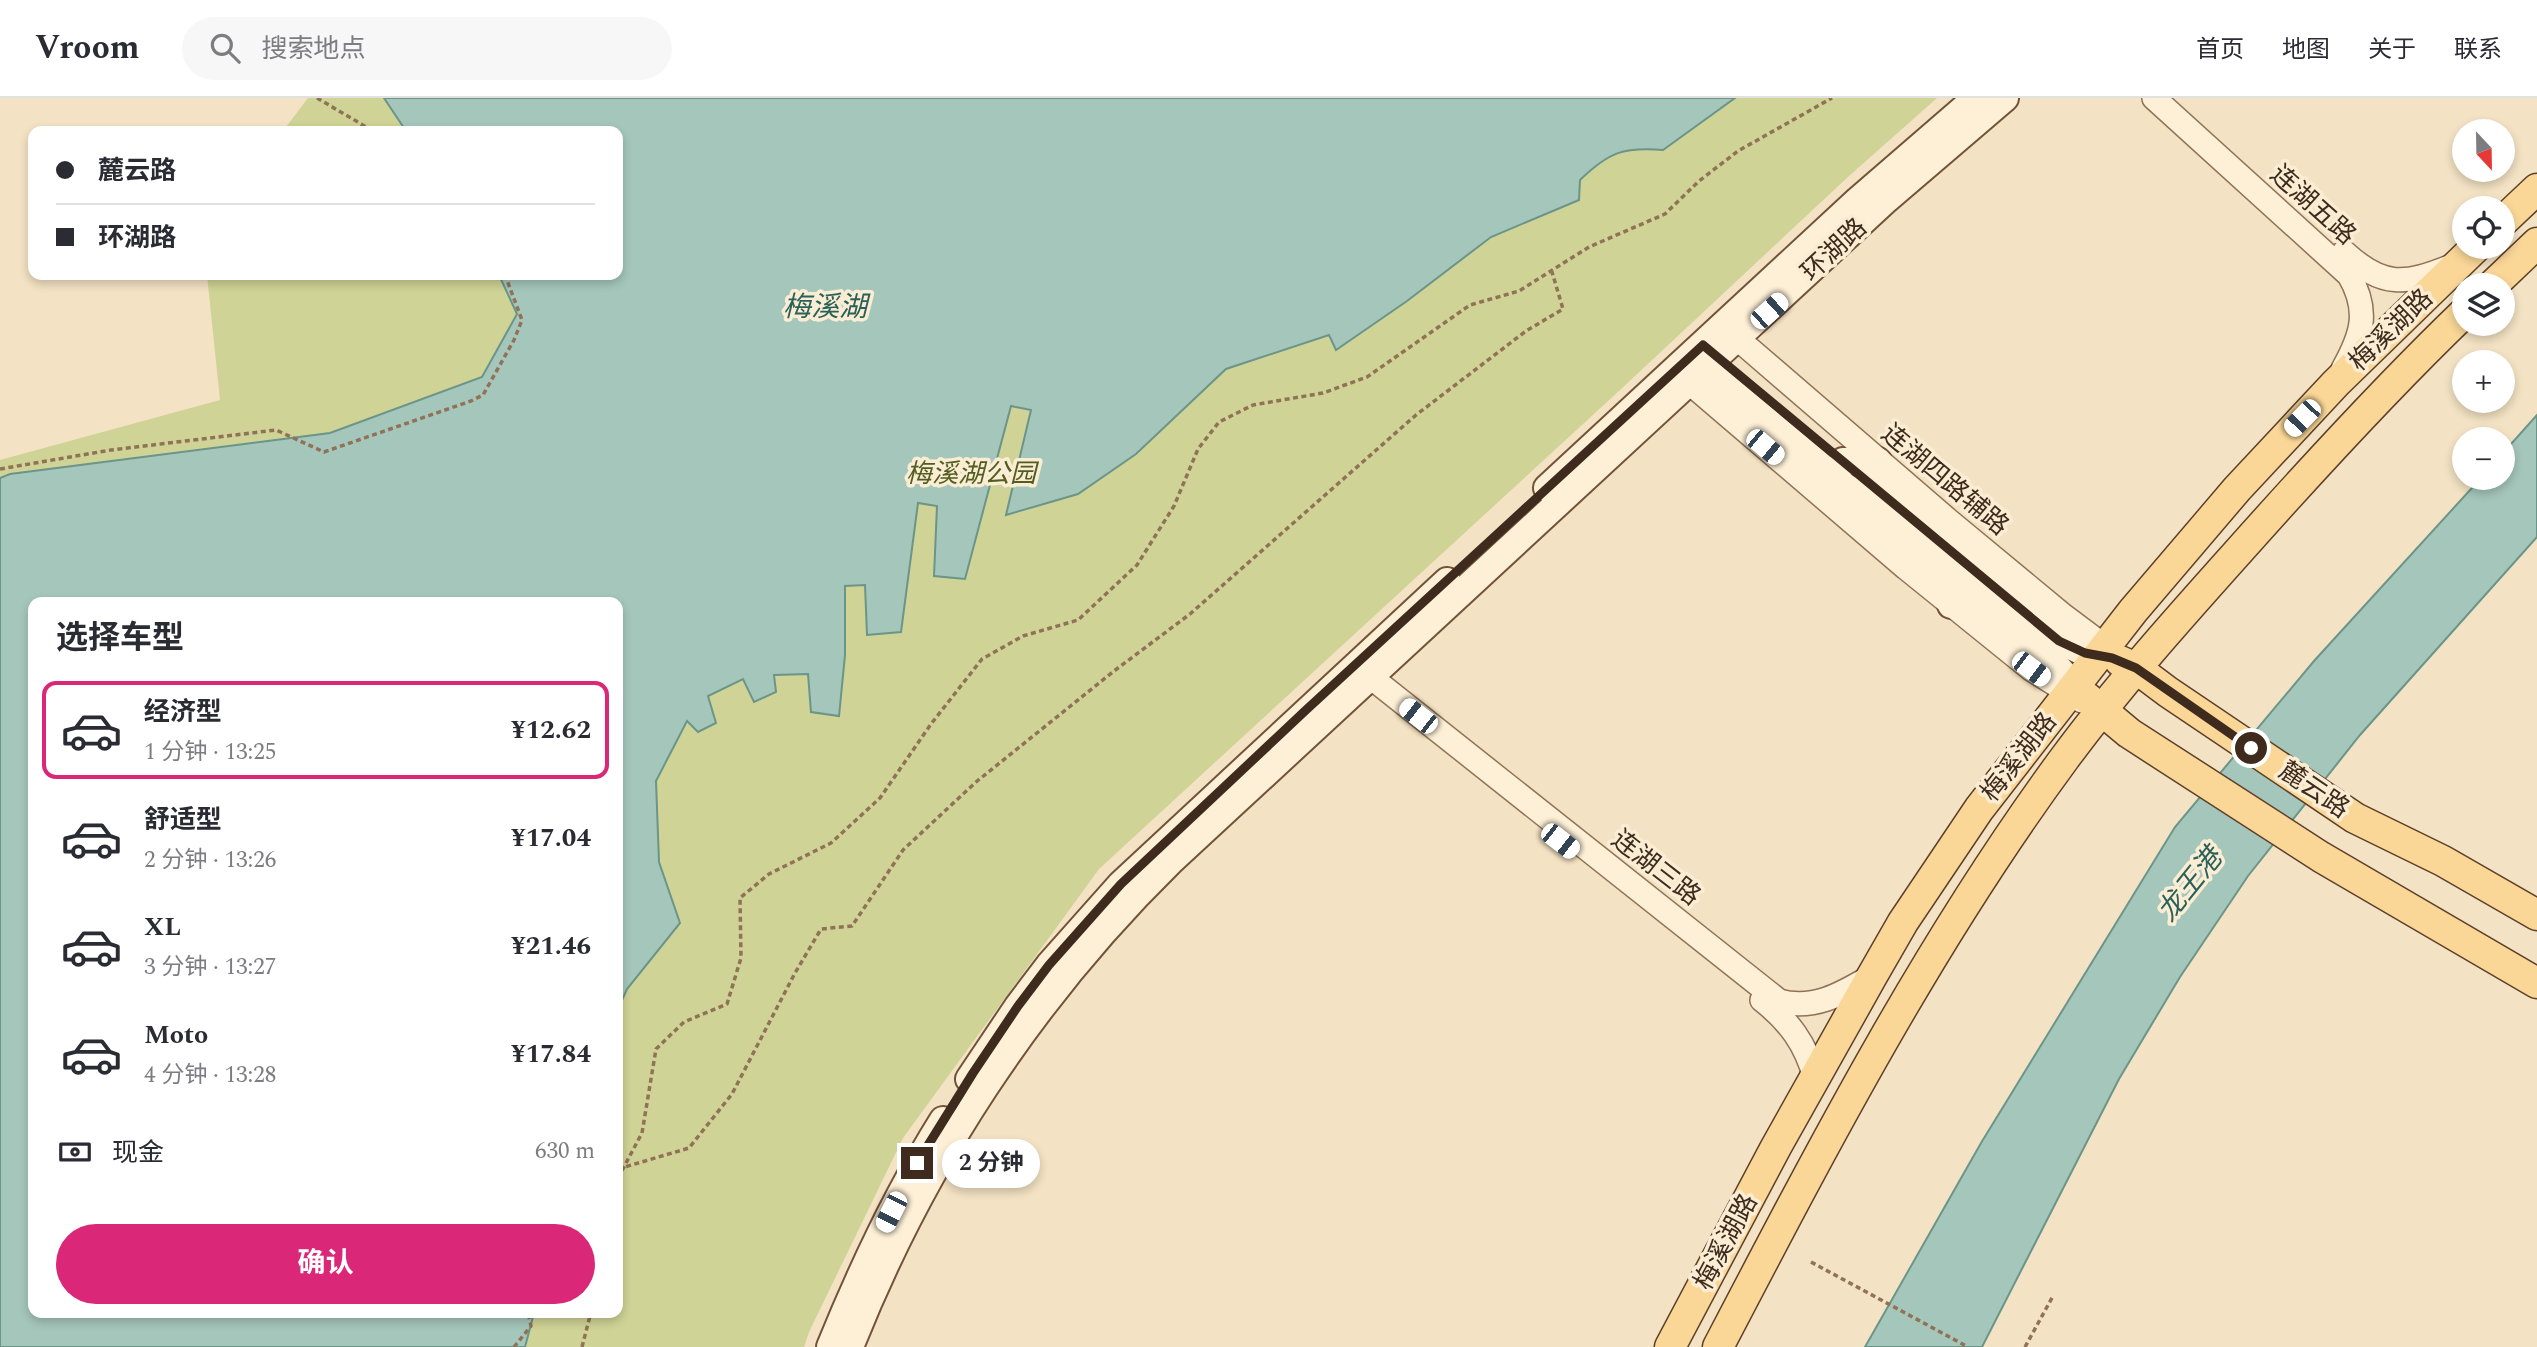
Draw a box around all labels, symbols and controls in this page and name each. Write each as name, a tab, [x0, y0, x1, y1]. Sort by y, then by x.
search box	[182, 17, 672, 80]
text: Vroom	[35, 23, 140, 73]
icon: search	[206, 29, 244, 67]
text: 搜索地点	[262, 29, 366, 69]
text: 首页	[2196, 32, 2244, 68]
text: 地图	[2282, 32, 2330, 68]
text: 关于	[2368, 32, 2416, 68]
text: 联系	[2454, 32, 2502, 68]
north arrow	[2452, 119, 2515, 182]
map controls	[2452, 119, 2515, 490]
text: 麓云路	[98, 151, 176, 191]
street label: 连湖五路	[2261, 155, 2365, 255]
button: locate	[2452, 196, 2515, 259]
street label: 环湖路	[1792, 209, 1876, 291]
text: 环湖路	[98, 218, 176, 258]
button: layers	[2452, 273, 2515, 336]
street label: 梅溪湖路	[2340, 279, 2442, 381]
water label: 梅溪湖	[783, 286, 871, 329]
car	[1747, 289, 1792, 333]
button: +	[2452, 350, 2515, 413]
car	[2280, 396, 2325, 440]
street label: 连湖四路辅路	[1872, 415, 2018, 545]
car	[1743, 425, 1788, 469]
button: −	[2452, 427, 2515, 490]
park label: 梅溪湖公园	[906, 454, 1040, 494]
text: 选择车型	[56, 614, 184, 663]
car	[2008, 648, 2055, 690]
text: 经济型	[144, 692, 222, 732]
car	[1395, 695, 1442, 737]
icon: car	[60, 699, 123, 762]
street label: 梅溪湖路	[1971, 704, 2067, 810]
text: ¥12.62	[511, 710, 591, 750]
route start	[2235, 732, 2267, 764]
text: 1 分钟 · 13:25	[144, 735, 276, 770]
street label: 麓云路	[2270, 752, 2358, 828]
text: 舒适型	[144, 800, 222, 840]
icon: car	[60, 807, 123, 870]
text: ¥17.04	[511, 818, 591, 858]
car	[1537, 820, 1584, 862]
street label: 连湖三路	[1603, 820, 1709, 916]
water label: 龙王港	[2147, 836, 2236, 931]
text: 2 分钟 · 13:26	[144, 843, 276, 878]
text: XL	[144, 907, 181, 947]
icon: car	[60, 915, 123, 978]
text: ¥21.46	[511, 926, 591, 966]
text: 3 分钟 · 13:27	[144, 950, 276, 985]
text: Moto	[144, 1015, 208, 1055]
icon: car	[60, 1023, 123, 1086]
text: ¥17.84	[511, 1034, 591, 1074]
text: 4 分钟 · 13:28	[144, 1058, 276, 1093]
icon: cash	[56, 1133, 94, 1171]
text: 现金	[112, 1133, 164, 1173]
text: 630 m	[535, 1134, 595, 1169]
callout: 2 分钟	[942, 1138, 1040, 1188]
text: 2 分钟	[959, 1146, 1023, 1181]
route end	[901, 1147, 933, 1179]
street label: 梅溪湖路	[1684, 1187, 1768, 1297]
car	[873, 1189, 910, 1235]
button: 确认	[56, 1224, 595, 1304]

